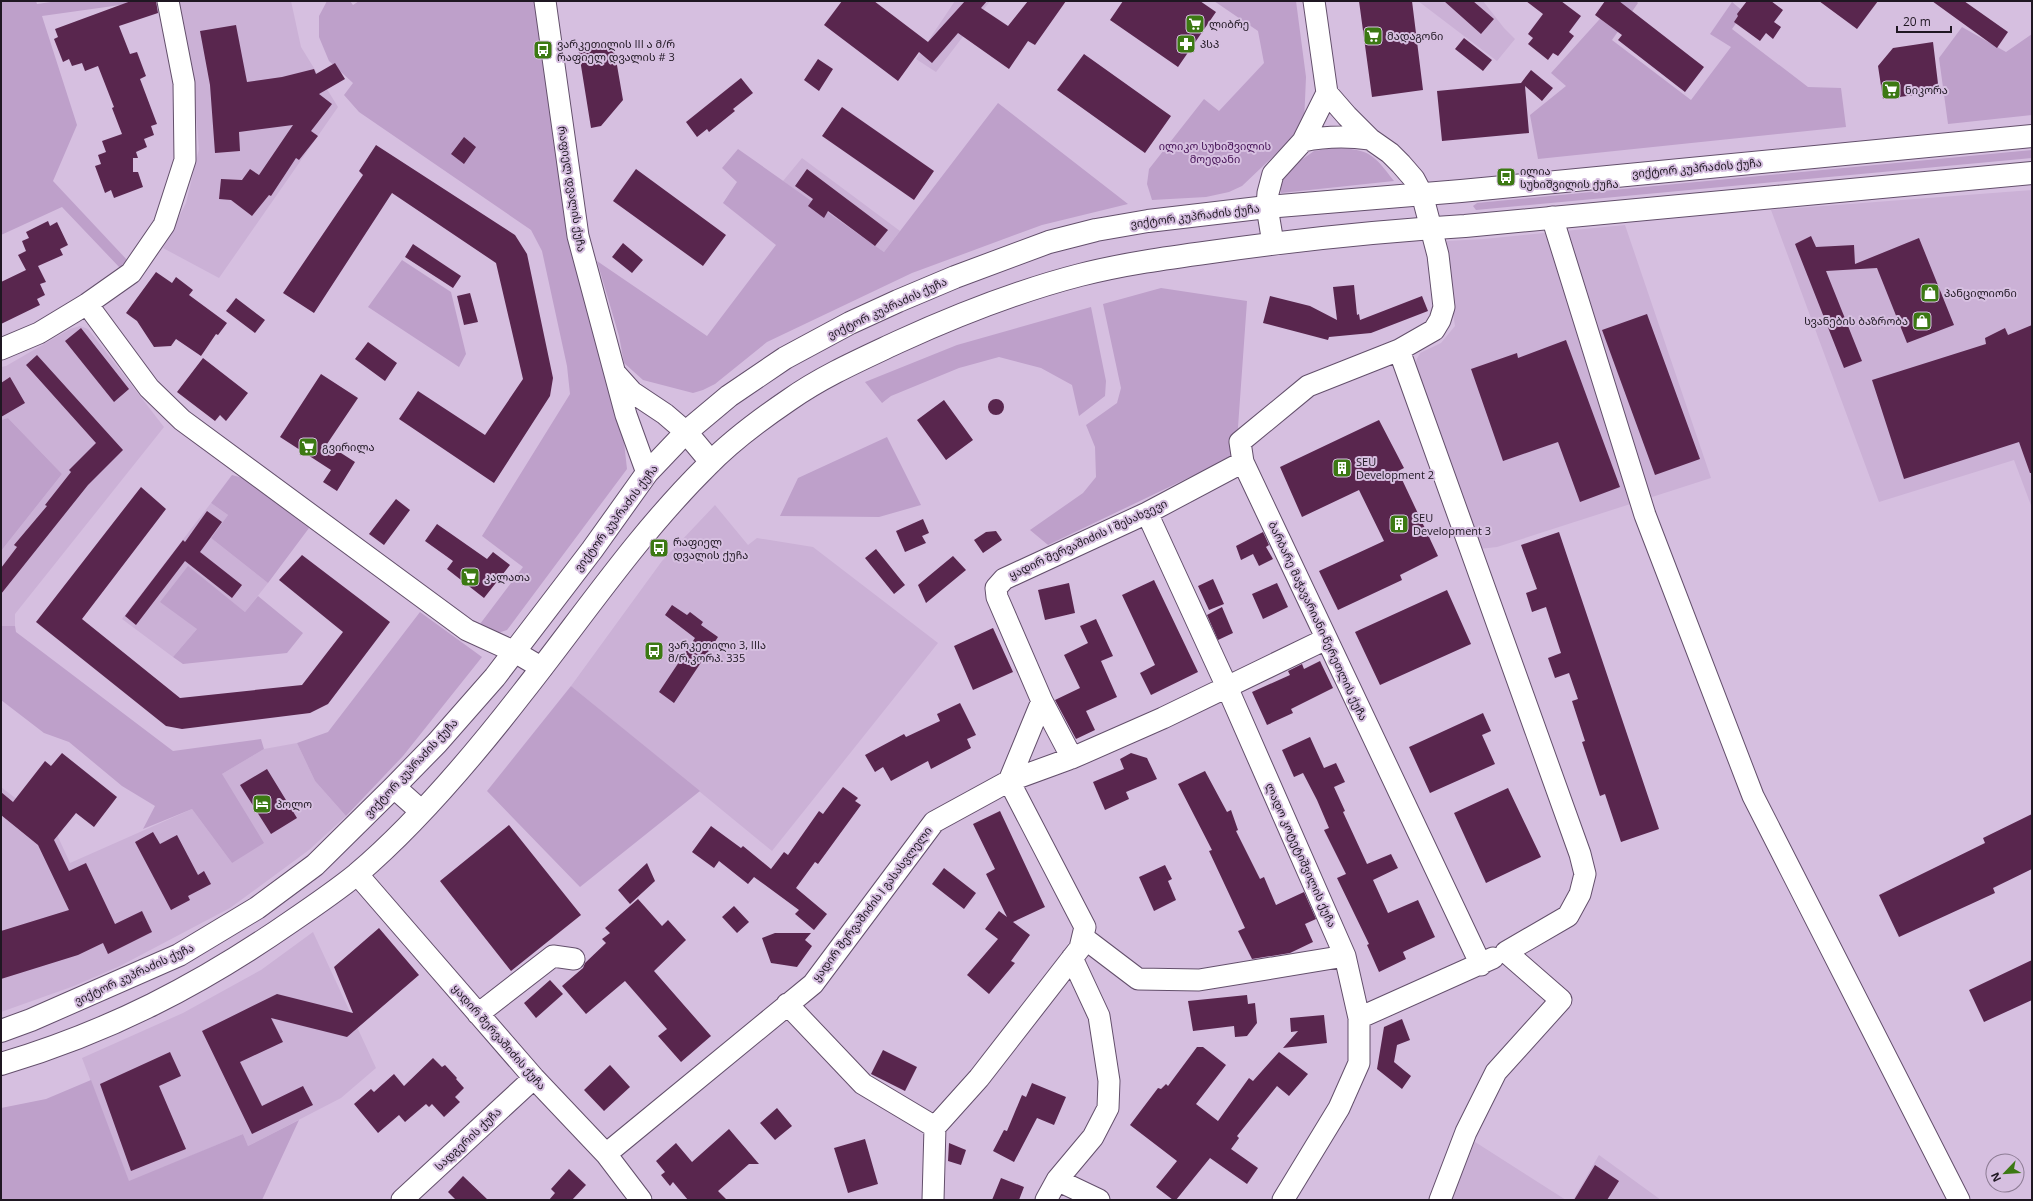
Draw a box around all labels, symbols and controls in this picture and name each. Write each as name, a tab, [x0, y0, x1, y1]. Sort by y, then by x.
scale bar	[1897, 8, 1951, 34]
supermarket icon: ლიბრე	[1184, 13, 1206, 35]
text: 20 m	[1903, 13, 1931, 30]
place label: ლიბრე	[1209, 16, 1249, 31]
supermarket icon: მადაგონი	[1362, 25, 1384, 47]
place label: მადაგონი	[1387, 28, 1443, 43]
pharmacy icon: პსპ	[1175, 33, 1197, 55]
place label: ვარკეთილის III ა მ/რ რაფიელ დვალის # 3	[557, 36, 675, 64]
place label: პსპ	[1200, 36, 1219, 51]
bus stop icon: ვარკეთილის III ა მ/რ რაფიელ დვალის # 3	[532, 39, 554, 61]
supermarket icon: ნიკორა	[1880, 79, 1902, 101]
place label: ნიკორა	[1905, 82, 1948, 97]
street label: რაფიელ დვალის ქუჩა	[555, 125, 590, 253]
park label: ილიკო სუხიშვილის მოედანი	[1159, 138, 1272, 166]
street label: ვიქტორ კუპრაძის ქუჩა	[1632, 154, 1762, 181]
place label: ილია სუხიშვილის ქუჩა	[1520, 163, 1618, 191]
bus stop icon: ილია სუხიშვილის ქუჩა	[1495, 166, 1517, 188]
street label: ვიქტორ კუპრაძის ქუჩა	[1129, 200, 1260, 231]
street label: ვიქტორ კუპრაძის ქუჩა	[825, 273, 949, 342]
shop icon: პანცილიონი	[1919, 282, 1941, 304]
place label: პანცილიონი	[1944, 285, 2017, 300]
shop icon: სვანების ბაზრობა	[1911, 310, 1933, 332]
place label: სვანების ბაზრობა	[1804, 313, 1908, 328]
supermarket icon: გვირილა	[297, 436, 319, 458]
place label: გვირილა	[322, 439, 374, 454]
place label: SEU Development 2	[1356, 454, 1434, 482]
building icon: SEU Development 2	[1331, 457, 1353, 479]
street label: ვიქტორ კუპრაძის ქუჩა	[570, 461, 661, 574]
street label: ყადირ შერვაშიძის I შესახვევი	[1006, 495, 1169, 582]
place label: SEU Development 3	[1413, 510, 1491, 538]
building icon: SEU Development 3	[1388, 513, 1410, 535]
street label: ბარბარე მაჭავარიანი-წერეთლის ქუჩა	[1266, 519, 1371, 723]
place label: რაფიელ დვალის ქუჩა	[673, 534, 748, 562]
bus stop icon: რაფიელ დვალის ქუჩა	[648, 537, 670, 559]
supermarket icon: კალათა	[459, 566, 481, 588]
place label: კალათა	[484, 569, 530, 584]
place label: ვარკეთილი 3, IIIა მ/რ,კორპ. 335	[668, 637, 766, 665]
bus stop icon: ვარკეთილი 3, IIIა მ/რ,კორპ. 335	[643, 640, 665, 662]
street label: ვიქტორ კუპრაძის ქუჩა	[361, 715, 460, 820]
street label: ლადო კოტეტიშვილის ქუჩა	[1263, 780, 1340, 929]
hotel icon: პოლო	[251, 793, 273, 815]
place label: პოლო	[276, 796, 312, 811]
street label: ყადირ შერვაშიძის I გასასვლელი	[808, 823, 935, 984]
street label: ვიქტორ კუპრაძის ქუჩა	[72, 939, 196, 1008]
street label: ყადირ შერვაშიძის ქუჩა	[449, 981, 549, 1093]
street label: სადგერის ქუჩა	[431, 1104, 504, 1173]
north arrow	[1985, 1153, 2025, 1193]
text: N	[1987, 1170, 2004, 1185]

